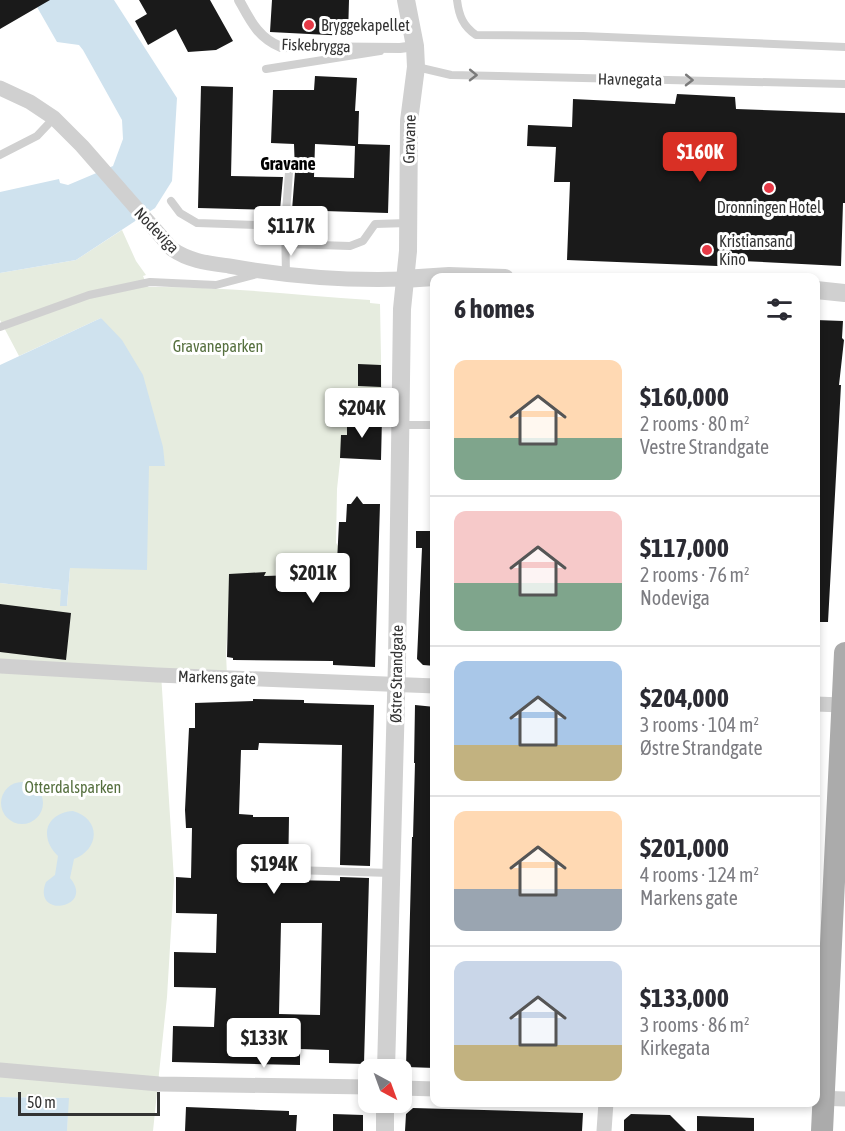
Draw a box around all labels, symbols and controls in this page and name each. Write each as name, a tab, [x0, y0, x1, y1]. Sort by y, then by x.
place label: Bryggekapellet	[321, 16, 410, 35]
marker: Bryggekapellet	[302, 18, 316, 32]
street label: Fiskebrygga	[281, 35, 351, 56]
one-way arrow	[469, 69, 478, 81]
street label: Havnegata	[598, 69, 662, 90]
one-way arrow	[685, 74, 694, 87]
street label: Gravane	[399, 114, 419, 164]
pin: $160K	[658, 132, 742, 183]
text: $160K	[677, 140, 723, 163]
district label: Gravane	[260, 153, 316, 174]
marker: Dronningen Hotel	[762, 181, 776, 195]
place label: Dronningen Hotel	[717, 198, 822, 217]
street label: Nodeviga	[130, 204, 183, 257]
pin: $117K	[249, 206, 333, 257]
text: $117K	[268, 214, 314, 237]
place label: Kristiansand Kino	[719, 232, 793, 268]
marker: Kristiansand Kino	[700, 243, 714, 257]
icon: filters	[763, 293, 796, 326]
text: 6 homes	[454, 294, 534, 324]
park label: Gravaneparken	[173, 337, 263, 356]
text: $160,000	[640, 382, 729, 412]
icon: home	[502, 384, 574, 456]
pin: $204K	[320, 388, 404, 439]
text: $204K	[339, 396, 385, 419]
text: 2 rooms · 80 m²	[640, 412, 750, 435]
text: Vestre Strandgate	[640, 435, 769, 458]
text: $117,000	[640, 533, 729, 563]
icon: home	[502, 535, 574, 607]
pin: $201K	[271, 553, 355, 604]
text: $201K	[290, 561, 336, 584]
text: 2 rooms · 76 m²	[640, 563, 750, 586]
text: Nodeviga	[640, 586, 710, 609]
street label: Østre Strandgate	[386, 625, 407, 723]
street label: Markens gate	[178, 667, 256, 688]
text: $204,000	[640, 683, 729, 713]
icon: home	[502, 685, 574, 757]
text: 3 rooms · 104 m²	[640, 713, 759, 736]
text: Østre Strandgate	[640, 736, 763, 759]
park label: Otterdalsparken	[25, 778, 121, 797]
text: $201,000	[640, 833, 729, 863]
icon: home	[502, 835, 574, 907]
pin: $194K	[232, 844, 316, 895]
text: $194K	[251, 852, 297, 875]
text: 4 rooms · 124 m²	[640, 863, 759, 886]
text: Markens gate	[640, 886, 738, 909]
text: $133,000	[640, 983, 729, 1013]
icon: home	[502, 985, 574, 1057]
text: 3 rooms · 86 m²	[640, 1013, 750, 1036]
pin: $133K	[222, 1018, 306, 1069]
text: $133K	[241, 1026, 287, 1049]
text: Kirkegata	[640, 1036, 710, 1059]
north arrow	[358, 1059, 412, 1113]
map controls	[358, 1059, 412, 1113]
scale bar	[18, 1089, 160, 1116]
text: 50 m	[27, 1093, 56, 1111]

